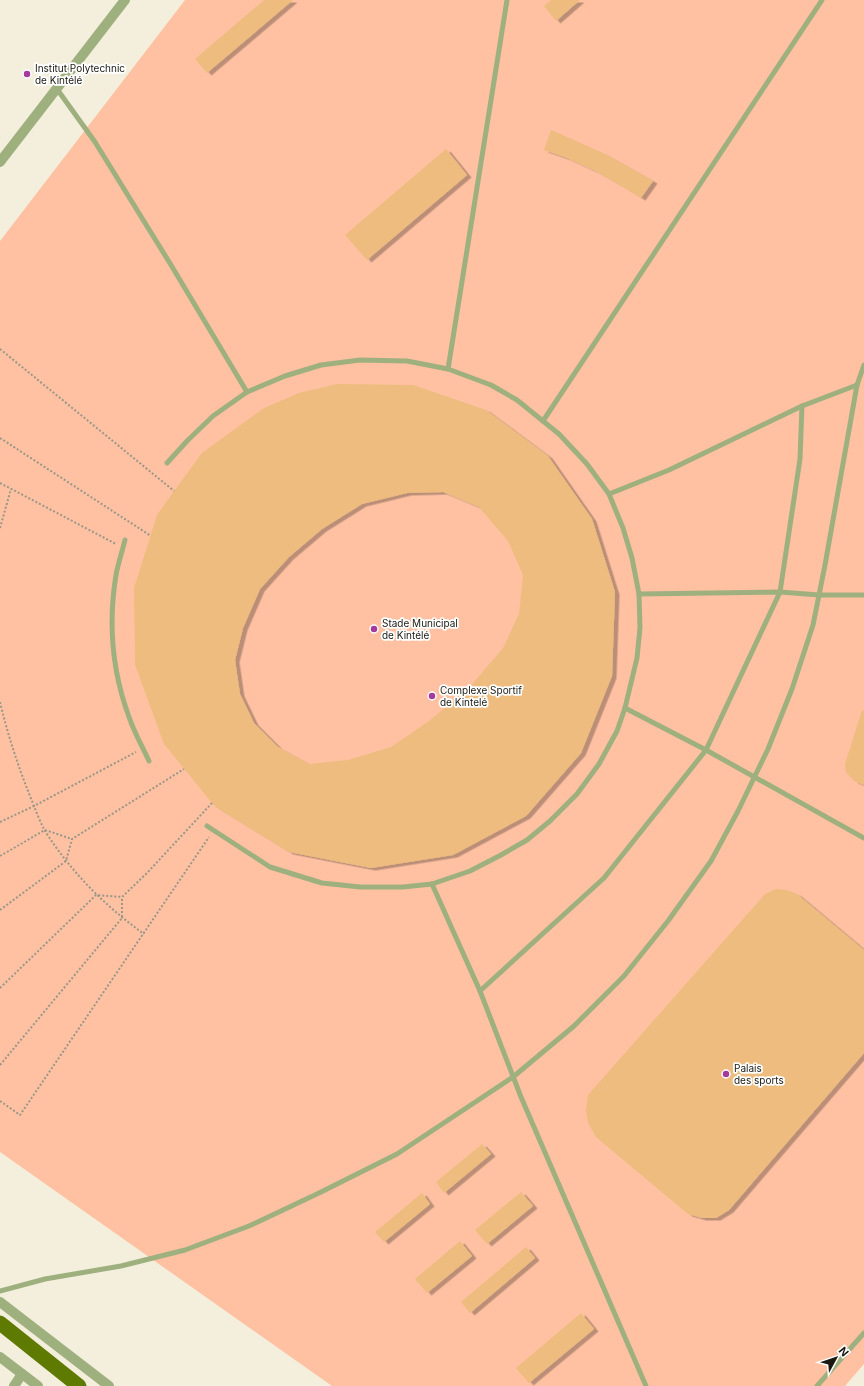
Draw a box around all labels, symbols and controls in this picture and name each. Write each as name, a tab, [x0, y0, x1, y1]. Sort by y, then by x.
place label: Institut Polytechnic de Kintélé	[35, 62, 125, 86]
marker: Institut Polytechnic de Kintélé	[22, 69, 32, 79]
place label: Stade Municipal de Kintélé	[382, 617, 458, 641]
marker: Stade Municipal de Kintélé	[369, 624, 379, 634]
place label: Complexe Sportif de Kintelé	[440, 684, 522, 708]
marker: Complexe Sportif de Kintelé	[427, 691, 437, 701]
place label: Palais des sports	[734, 1062, 784, 1086]
marker: Palais des sports	[721, 1069, 731, 1079]
north arrow	[816, 1338, 856, 1378]
text: N	[836, 1344, 852, 1359]

